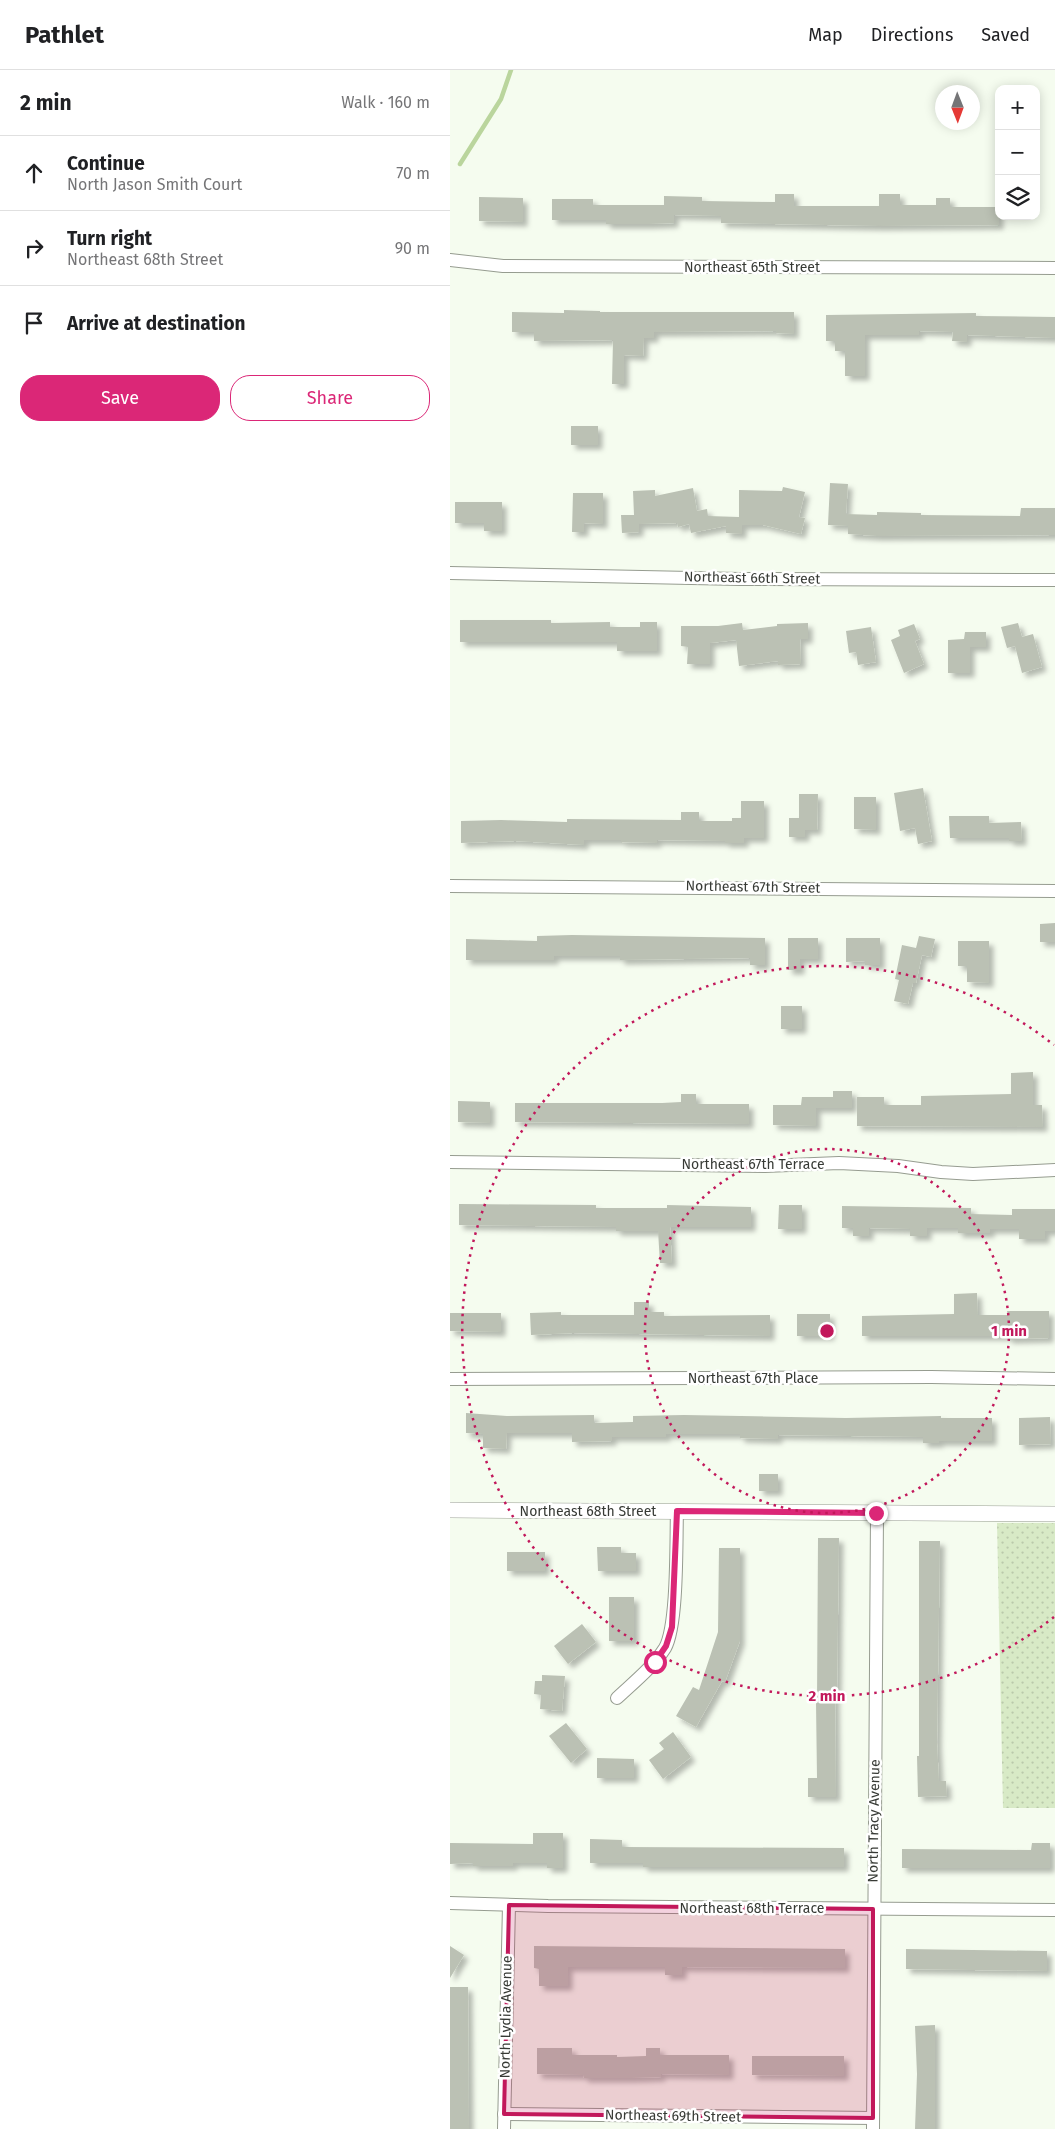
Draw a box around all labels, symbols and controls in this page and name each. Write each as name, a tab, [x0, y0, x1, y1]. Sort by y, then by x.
text: Pathlet	[25, 21, 104, 49]
text: Map	[808, 24, 843, 46]
text: Directions	[871, 24, 953, 46]
text: Saved	[981, 24, 1030, 46]
north arrow	[935, 85, 980, 130]
map controls	[995, 85, 1040, 220]
button: +	[995, 85, 1040, 130]
text: 2 min	[20, 90, 72, 116]
text: Walk · 160 m	[341, 93, 430, 112]
button: −	[995, 130, 1040, 175]
text: Continue	[67, 152, 145, 175]
icon: ahead	[20, 159, 48, 187]
text: 70 m	[396, 164, 430, 183]
text: North Jason Smith Court	[67, 175, 242, 194]
button: layers	[995, 175, 1040, 220]
text: Turn right	[67, 227, 152, 250]
icon: right	[20, 234, 48, 262]
text: 90 m	[395, 239, 430, 258]
text: Northeast 68th Street	[67, 250, 223, 269]
street label: Northeast 65th Street	[684, 259, 821, 276]
icon: arrive	[20, 309, 48, 337]
text: Arrive at destination	[67, 312, 246, 335]
button: Save	[20, 375, 220, 421]
button: Share	[230, 375, 430, 421]
street label: Northeast 66th Street	[684, 568, 821, 588]
street label: Northeast 67th Street	[685, 877, 822, 897]
street label: Northeast 67th Terrace	[681, 1156, 825, 1173]
centre of rings	[818, 1322, 836, 1340]
text: 1 min	[991, 1322, 1027, 1340]
street label: Northeast 67th Place	[688, 1370, 818, 1387]
route end	[865, 1502, 888, 1525]
street label: Northeast 68th Street	[520, 1503, 657, 1520]
route start	[644, 1651, 667, 1674]
text: 2 min	[809, 1687, 845, 1705]
street label: North Tracy Avenue	[864, 1759, 884, 1883]
street label: Northeast 68th Terrace	[680, 1900, 824, 1917]
street label: North Lydia Avenue	[496, 1955, 516, 2079]
street label: Northeast 69th Street	[605, 2106, 742, 2126]

